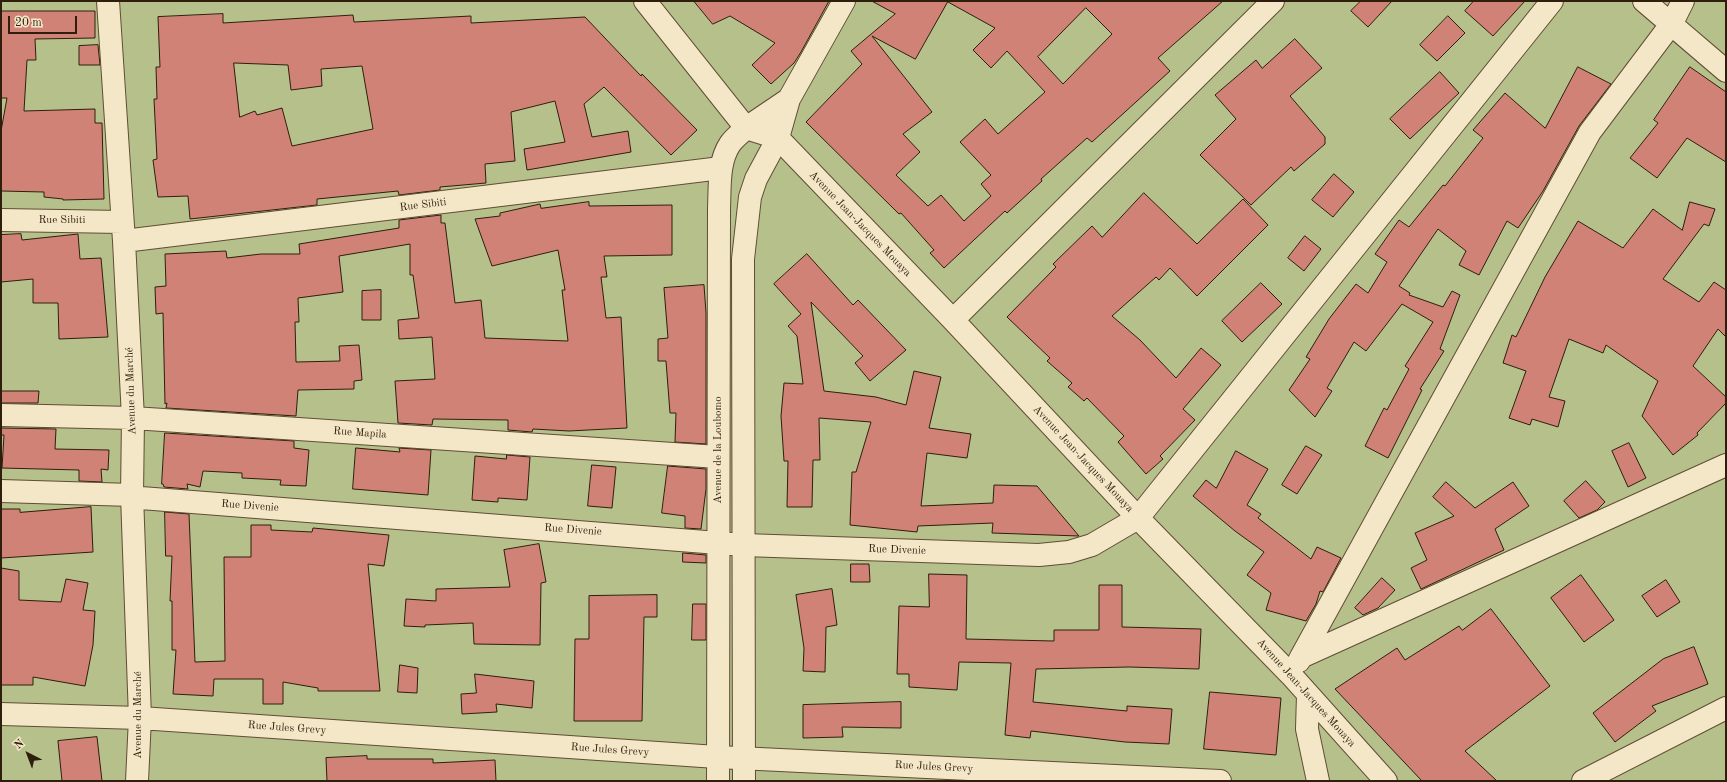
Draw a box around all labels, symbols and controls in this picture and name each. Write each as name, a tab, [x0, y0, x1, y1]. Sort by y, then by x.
scale bar	[10, 8, 79, 34]
text: 20 m	[15, 17, 42, 29]
street label: Avenue Jean-Jacques Mouaya	[806, 168, 914, 280]
street label: Rue Sibiti	[399, 196, 447, 214]
street label: Rue Sibiti	[38, 213, 86, 227]
street label: Avenue du Marché	[123, 347, 139, 435]
street label: Avenue de la Loubomo	[711, 396, 725, 504]
street label: Avenue Jean-Jacques Mouaya	[1030, 403, 1136, 515]
street label: Rue Mapila	[333, 425, 387, 441]
street label: Rue Divenie	[221, 497, 279, 515]
street label: Rue Divenie	[544, 521, 602, 539]
street label: Rue Divenie	[868, 542, 926, 558]
street label: Avenue Jean-Jacques Mouaya	[1254, 636, 1358, 750]
street label: Avenue du Marché	[131, 671, 145, 759]
street label: Rue Jules Grevy	[247, 719, 327, 737]
north arrow	[8, 734, 48, 774]
text: N	[13, 738, 26, 752]
street label: Rue Jules Grevy	[570, 741, 650, 759]
street label: Rue Jules Grevy	[894, 758, 974, 776]

